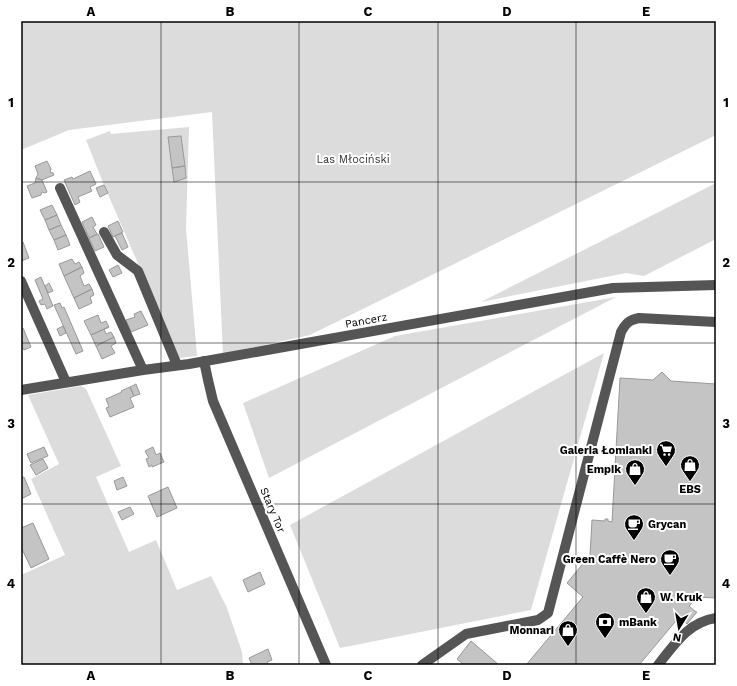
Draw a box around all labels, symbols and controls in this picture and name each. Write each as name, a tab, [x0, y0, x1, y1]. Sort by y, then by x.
text: A	[87, 4, 96, 19]
text: B	[226, 4, 235, 19]
text: C	[364, 4, 373, 19]
text: D	[502, 4, 512, 19]
text: E	[642, 4, 650, 19]
text: 1	[8, 95, 14, 110]
text: 1	[723, 95, 729, 110]
park label: Las Młociński	[316, 153, 390, 166]
text: 2	[7, 255, 15, 270]
text: 2	[722, 255, 730, 270]
street label: Pancerz	[344, 310, 388, 331]
text: 3	[7, 416, 15, 431]
text: 3	[722, 416, 730, 431]
supermarket icon: Galeria Łomianki	[655, 439, 677, 467]
place label: Galeria Łomianki	[560, 444, 652, 457]
shop icon: EBS	[679, 454, 701, 482]
shop icon: Empik	[624, 458, 646, 486]
place label: Empik	[587, 463, 621, 476]
place label: EBS	[679, 483, 701, 496]
street label: Stary Tor	[257, 486, 288, 535]
cafe icon: Grycan	[623, 513, 645, 541]
place label: Grycan	[648, 518, 686, 531]
cafe icon: Green Caffè Nero	[659, 548, 681, 576]
place label: Green Caffè Nero	[563, 553, 656, 566]
text: 4	[7, 576, 16, 591]
text: 4	[722, 576, 731, 591]
shop icon: W. Kruk	[635, 586, 657, 614]
place label: W. Kruk	[660, 591, 703, 604]
north arrow	[659, 608, 699, 648]
bank icon: mBank	[594, 611, 616, 639]
place label: mBank	[619, 616, 657, 629]
shop icon: Monnari	[557, 619, 579, 647]
place label: Monnari	[509, 624, 554, 637]
text: N	[672, 630, 682, 644]
text: A	[87, 668, 96, 683]
text: B	[226, 668, 235, 683]
text: C	[364, 668, 373, 683]
text: D	[502, 668, 512, 683]
text: E	[642, 668, 650, 683]

